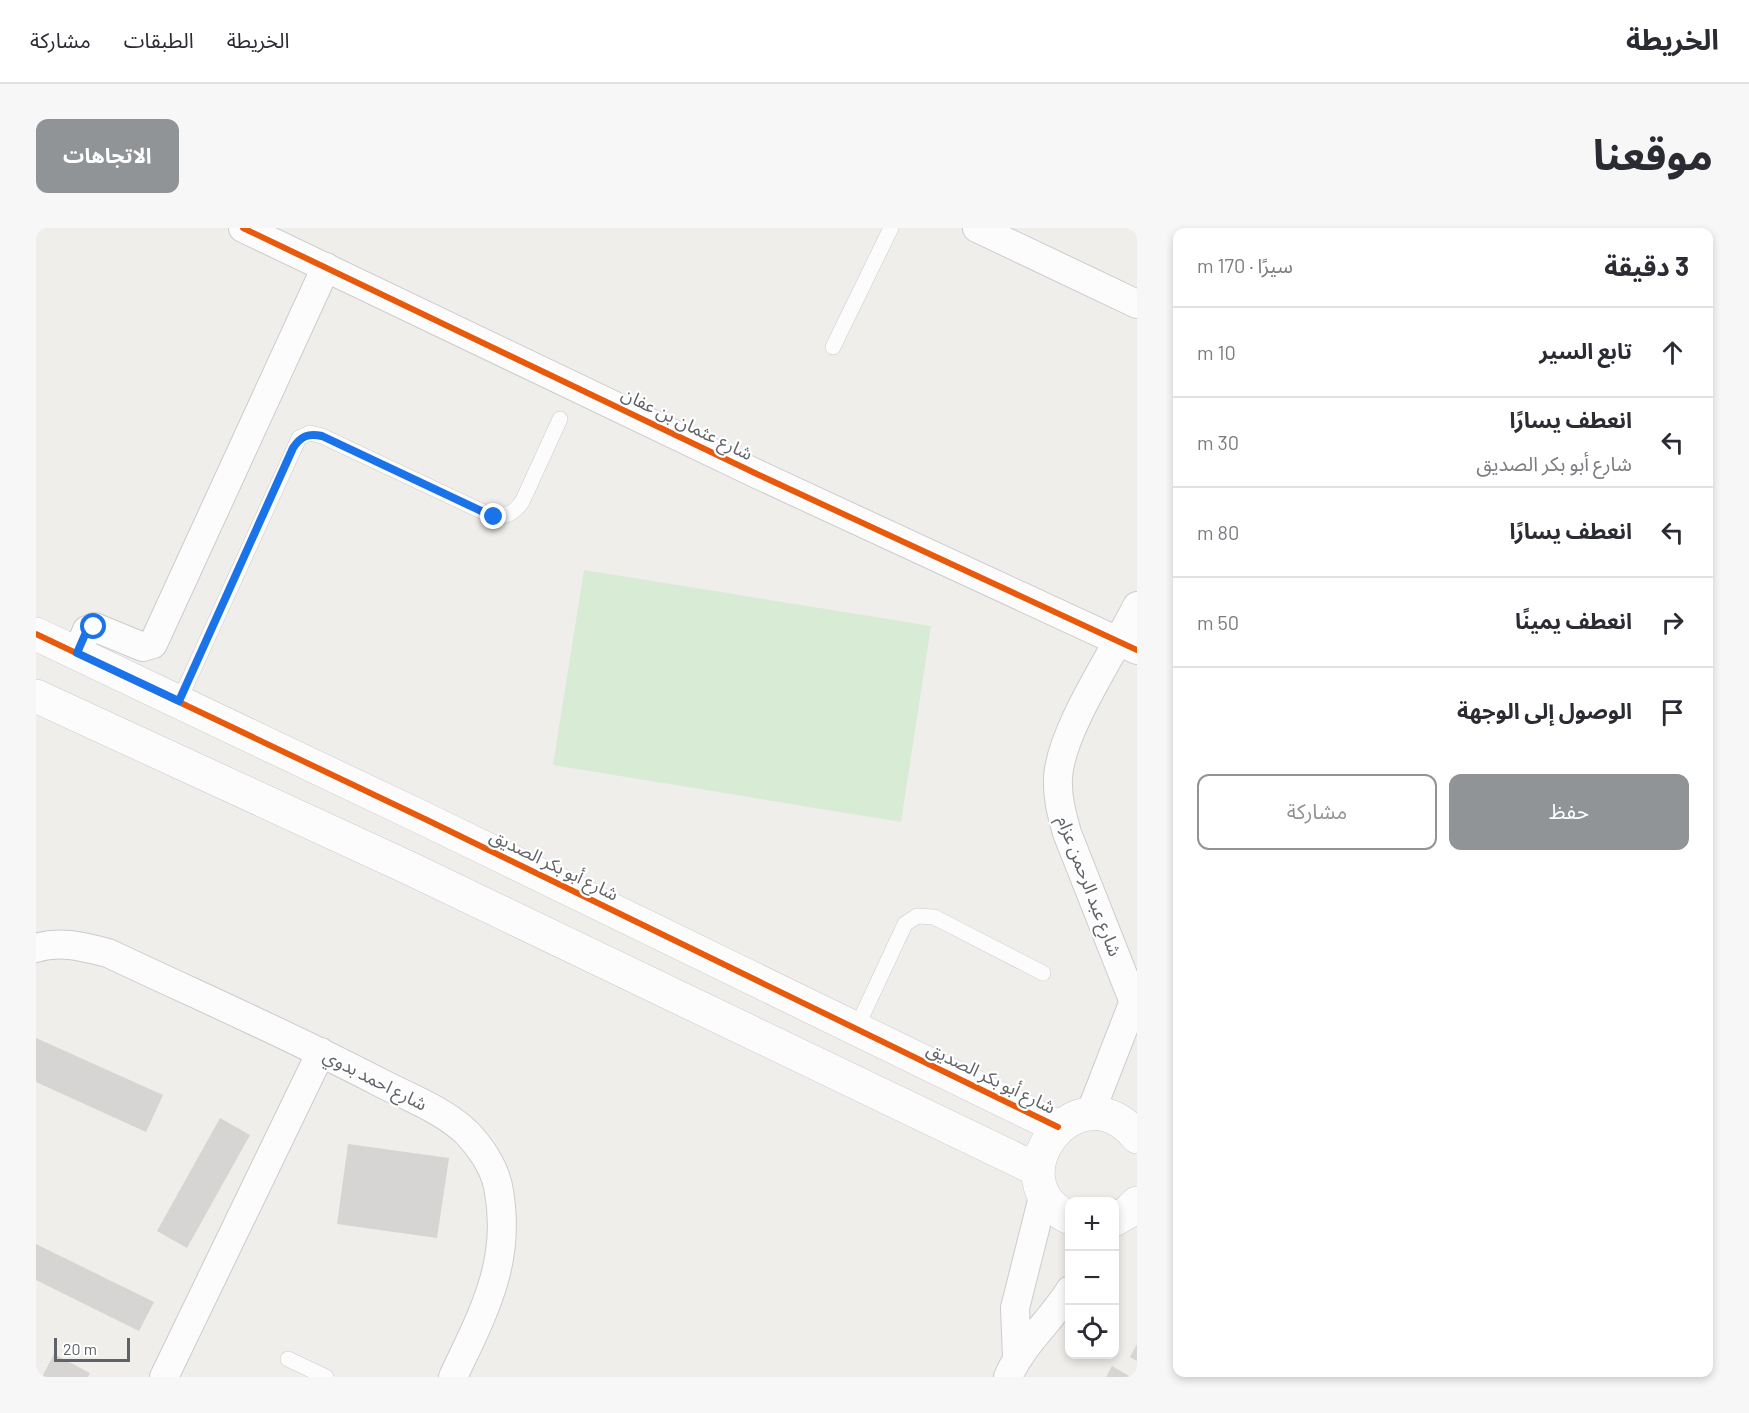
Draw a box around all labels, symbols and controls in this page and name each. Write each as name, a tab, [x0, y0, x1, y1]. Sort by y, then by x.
text: الخريطة	[1626, 22, 1719, 56]
text: مشاركة	[30, 27, 91, 52]
text: الطبقات	[124, 27, 194, 52]
text: الخريطة	[227, 27, 290, 52]
button: الاتجاهات	[36, 119, 179, 193]
text: موقعنا	[1593, 128, 1713, 178]
text: 3 دقيقة	[1604, 250, 1689, 281]
text: سيرًا · 170 m	[1197, 253, 1293, 277]
icon: ahead	[1656, 336, 1689, 369]
text: تابع السير	[1539, 337, 1632, 363]
text: 10 m	[1197, 340, 1236, 364]
street label: شارع عثمان بن عفان	[617, 382, 757, 468]
text: انعطف يسارًا	[1509, 406, 1632, 432]
icon: left	[1656, 426, 1689, 459]
text: 30 m	[1197, 430, 1239, 454]
text: شارع أبو بكر الصديق	[1476, 451, 1632, 475]
route end	[480, 503, 506, 529]
icon: left	[1656, 516, 1689, 549]
text: انعطف يسارًا	[1509, 517, 1632, 543]
text: 80 m	[1197, 520, 1239, 544]
icon: right	[1656, 606, 1689, 639]
text: انعطف يمينًا	[1515, 607, 1632, 633]
text: 50 m	[1197, 610, 1239, 634]
route start	[80, 613, 106, 639]
icon: arrive	[1656, 696, 1689, 729]
text: الوصول إلى الوجهة	[1457, 697, 1632, 723]
button: مشاركة	[1197, 774, 1437, 850]
button: حفظ	[1449, 774, 1689, 850]
street label: شارع عبد الرحمن عزام	[1049, 812, 1127, 961]
street label: شارع أبو بكر الصديق	[485, 824, 622, 908]
street label: شارع أبو بكر الصديق	[922, 1037, 1059, 1121]
street label: شارع احمد بدوي	[318, 1044, 431, 1118]
map controls	[1065, 1197, 1119, 1359]
button: +	[1065, 1197, 1119, 1251]
button: −	[1065, 1251, 1119, 1305]
button: locate	[1065, 1305, 1119, 1359]
scale bar	[54, 1335, 130, 1362]
text: 20 m	[63, 1339, 97, 1358]

